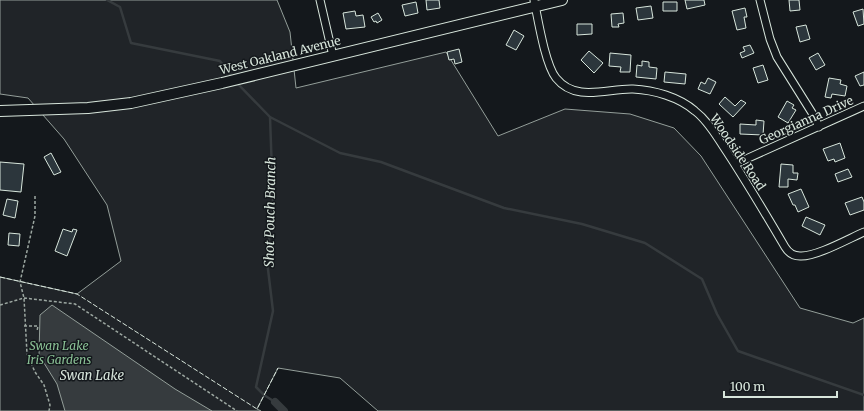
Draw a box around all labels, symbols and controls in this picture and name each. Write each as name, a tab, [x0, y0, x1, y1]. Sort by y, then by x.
street label: West Oakland Avenue	[217, 33, 342, 78]
street label: Georgianna Drive	[757, 92, 855, 148]
street label: Woodside Road	[706, 110, 769, 193]
water label: Shot Pouch Branch	[261, 156, 279, 267]
park label: Swan Lake Iris Gardens	[27, 338, 91, 367]
water label: Swan Lake	[60, 367, 125, 384]
scale bar	[724, 373, 837, 399]
text: 100 m	[730, 379, 765, 394]

